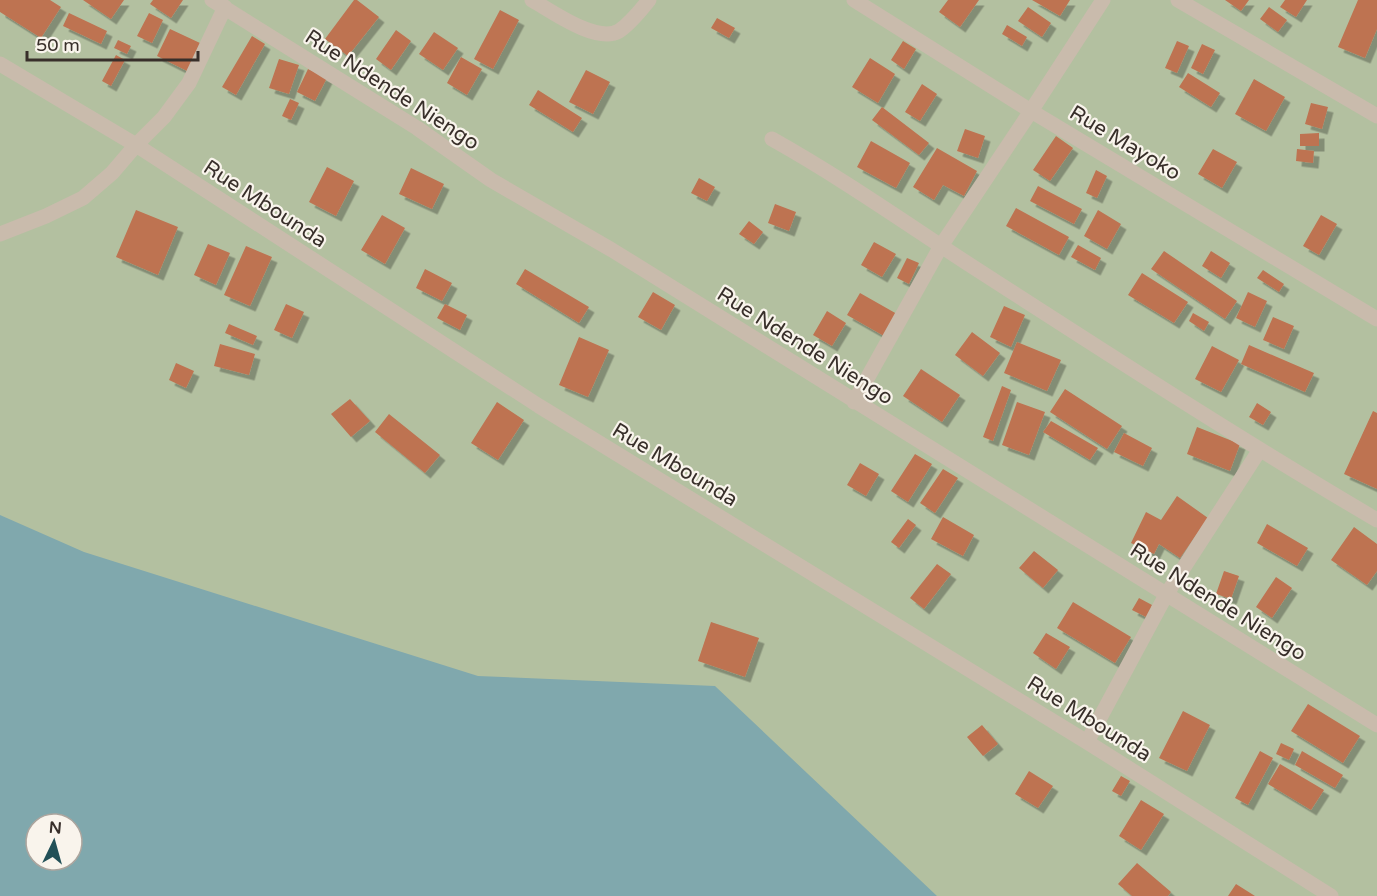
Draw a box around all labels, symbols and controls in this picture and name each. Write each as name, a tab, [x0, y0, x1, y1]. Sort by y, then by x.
scale bar	[27, 24, 198, 62]
street label: Rue Ndende Niengo	[300, 24, 484, 156]
text: 50 m	[36, 34, 80, 56]
street label: Rue Mayoko	[1065, 100, 1185, 186]
street label: Rue Mbounda	[199, 155, 331, 253]
street label: Rue Ndende Niengo	[712, 282, 898, 410]
street label: Rue Mbounda	[608, 418, 742, 512]
street label: Rue Ndende Niengo	[1125, 538, 1311, 666]
street label: Rue Mbounda	[1022, 671, 1156, 767]
north arrow	[24, 812, 84, 872]
text: N	[48, 818, 62, 839]

